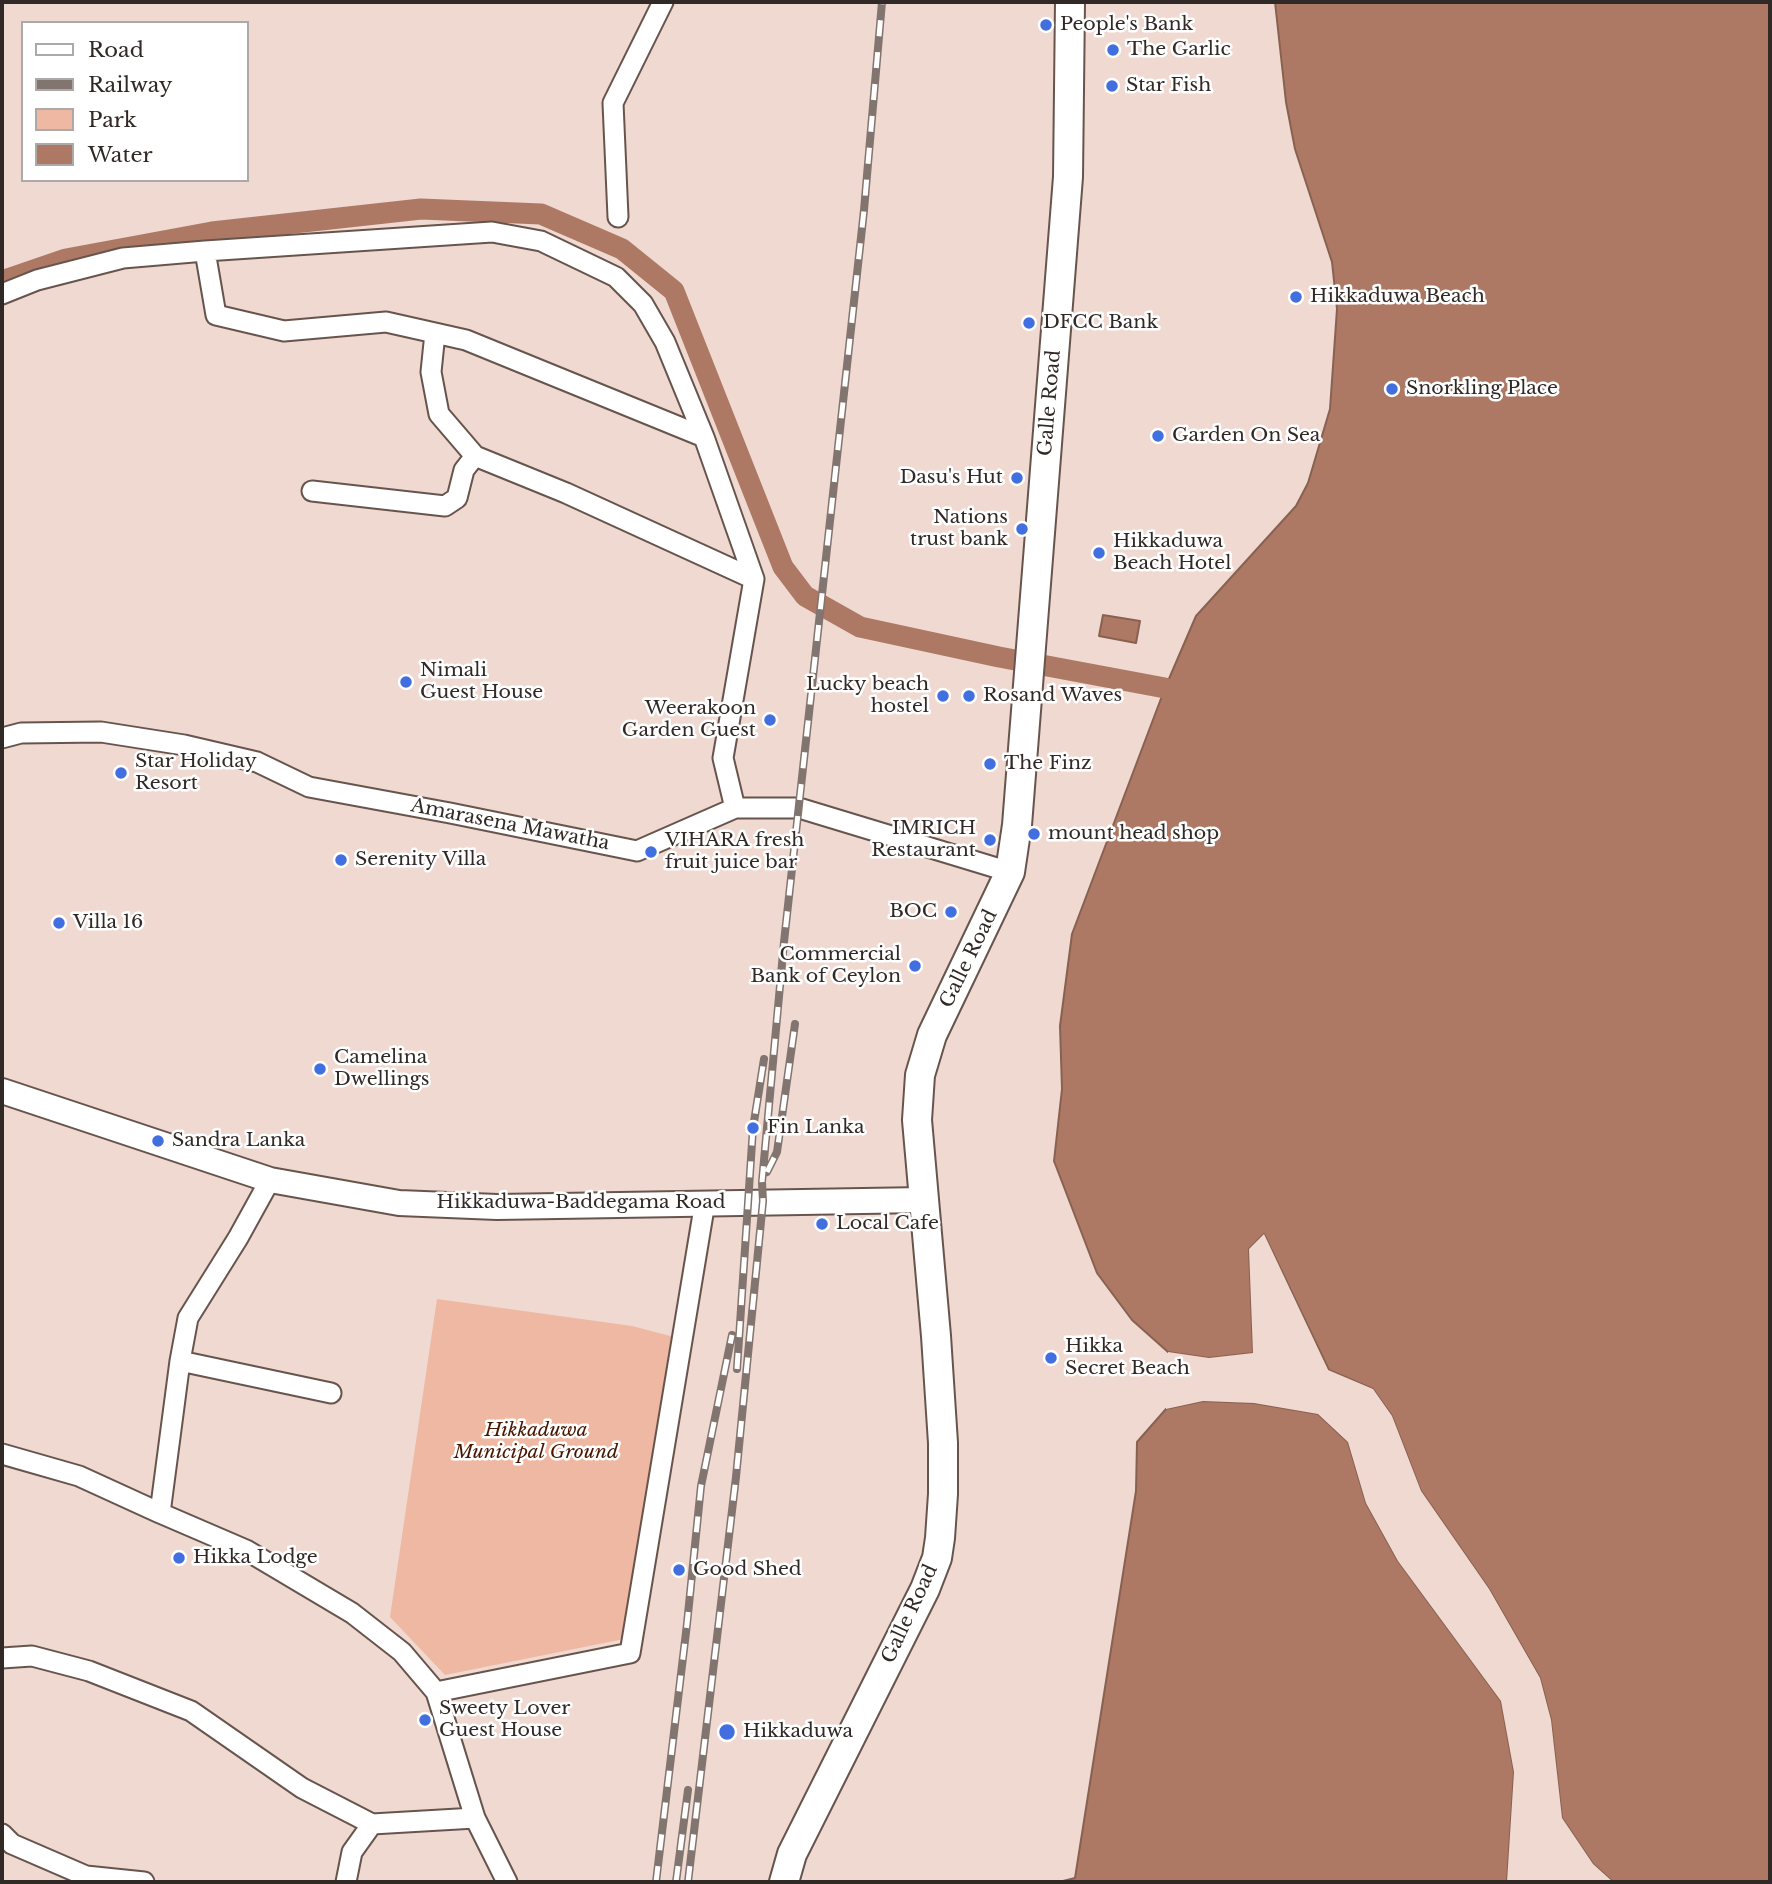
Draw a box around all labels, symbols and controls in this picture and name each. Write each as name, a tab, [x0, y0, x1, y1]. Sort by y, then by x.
place label: People's Bank	[1060, 14, 1193, 36]
marker: People's Bank	[1038, 17, 1054, 33]
legend	[21, 21, 248, 182]
text: Road	[88, 37, 144, 63]
place label: The Garlic	[1127, 39, 1231, 61]
marker: The Garlic	[1105, 42, 1121, 58]
text: Railway	[88, 72, 172, 98]
place label: Star Fish	[1126, 75, 1211, 97]
marker: Star Fish	[1104, 78, 1120, 94]
text: Park	[88, 107, 137, 133]
text: Water	[88, 142, 152, 168]
place label: Hikkaduwa Beach	[1310, 286, 1485, 308]
marker: Hikkaduwa Beach	[1288, 289, 1304, 305]
place label: DFCC Bank	[1043, 312, 1158, 334]
marker: DFCC Bank	[1021, 315, 1037, 331]
street label: Galle Road	[1034, 349, 1066, 457]
place label: Snorkling Place	[1406, 378, 1558, 400]
marker: Snorkling Place	[1384, 381, 1400, 397]
place label: Garden On Sea	[1172, 425, 1320, 447]
marker: Garden On Sea	[1150, 428, 1166, 444]
place label: Dasu's Hut	[900, 467, 1003, 489]
marker: Dasu's Hut	[1009, 470, 1025, 486]
place label: Nations trust bank	[910, 507, 1008, 551]
marker: Nations trust bank	[1014, 521, 1030, 537]
place label: Hikkaduwa Beach Hotel	[1113, 531, 1231, 575]
marker: Hikkaduwa Beach Hotel	[1091, 545, 1107, 561]
place label: Nimali Guest House	[420, 660, 543, 704]
marker: Nimali Guest House	[398, 674, 414, 690]
place label: Lucky beach hostel	[806, 674, 929, 718]
place label: Rosand Waves	[983, 685, 1122, 707]
marker: Lucky beach hostel	[935, 688, 951, 704]
marker: Rosand Waves	[961, 688, 977, 704]
place label: Weerakoon Garden Guest	[622, 698, 756, 742]
marker: Weerakoon Garden Guest	[762, 712, 778, 728]
place label: Star Holiday Resort	[135, 751, 257, 795]
place label: The Finz	[1004, 753, 1092, 775]
marker: The Finz	[982, 756, 998, 772]
marker: Star Holiday Resort	[113, 765, 129, 781]
street label: Amarasena Mawatha	[409, 795, 611, 855]
place label: IMRICH Restaurant	[871, 818, 976, 862]
place label: mount head shop	[1048, 823, 1219, 845]
marker: mount head shop	[1026, 826, 1042, 842]
place label: VIHARA fresh fruit juice bar	[665, 830, 804, 874]
marker: IMRICH Restaurant	[982, 832, 998, 848]
marker: VIHARA fresh fruit juice bar	[643, 844, 659, 860]
place label: Serenity Villa	[355, 849, 486, 871]
marker: Serenity Villa	[333, 852, 349, 868]
place label: BOC	[889, 901, 937, 923]
marker: BOC	[943, 904, 959, 920]
street label: Galle Road	[935, 906, 1003, 1012]
place label: Villa 16	[73, 912, 143, 934]
marker: Villa 16	[51, 915, 67, 931]
place label: Commercial Bank of Ceylon	[750, 944, 901, 988]
marker: Commercial Bank of Ceylon	[907, 958, 923, 974]
place label: Camelina Dwellings	[334, 1047, 429, 1091]
marker: Camelina Dwellings	[312, 1061, 328, 1077]
place label: Fin Lanka	[767, 1117, 864, 1139]
marker: Fin Lanka	[745, 1120, 761, 1136]
place label: Sandra Lanka	[172, 1130, 305, 1152]
marker: Sandra Lanka	[150, 1133, 166, 1149]
street label: Hikkaduwa-Baddegama Road	[436, 1192, 726, 1214]
place label: Local Cafe	[836, 1213, 939, 1235]
marker: Local Cafe	[814, 1216, 830, 1232]
place label: Hikka Secret Beach	[1065, 1336, 1190, 1380]
marker: Hikka Secret Beach	[1043, 1350, 1059, 1366]
park label: Hikkaduwa Municipal Ground	[454, 1420, 618, 1464]
place label: Hikka Lodge	[193, 1547, 318, 1569]
marker: Hikka Lodge	[171, 1550, 187, 1566]
place label: Good Shed	[693, 1559, 802, 1581]
street label: Galle Road	[877, 1561, 943, 1667]
marker: Good Shed	[671, 1562, 687, 1578]
place label: Sweety Lover Guest House	[439, 1698, 570, 1742]
marker: Sweety Lover Guest House	[417, 1712, 433, 1728]
place label: Hikkaduwa	[743, 1721, 853, 1743]
marker: Hikkaduwa	[717, 1722, 737, 1742]

